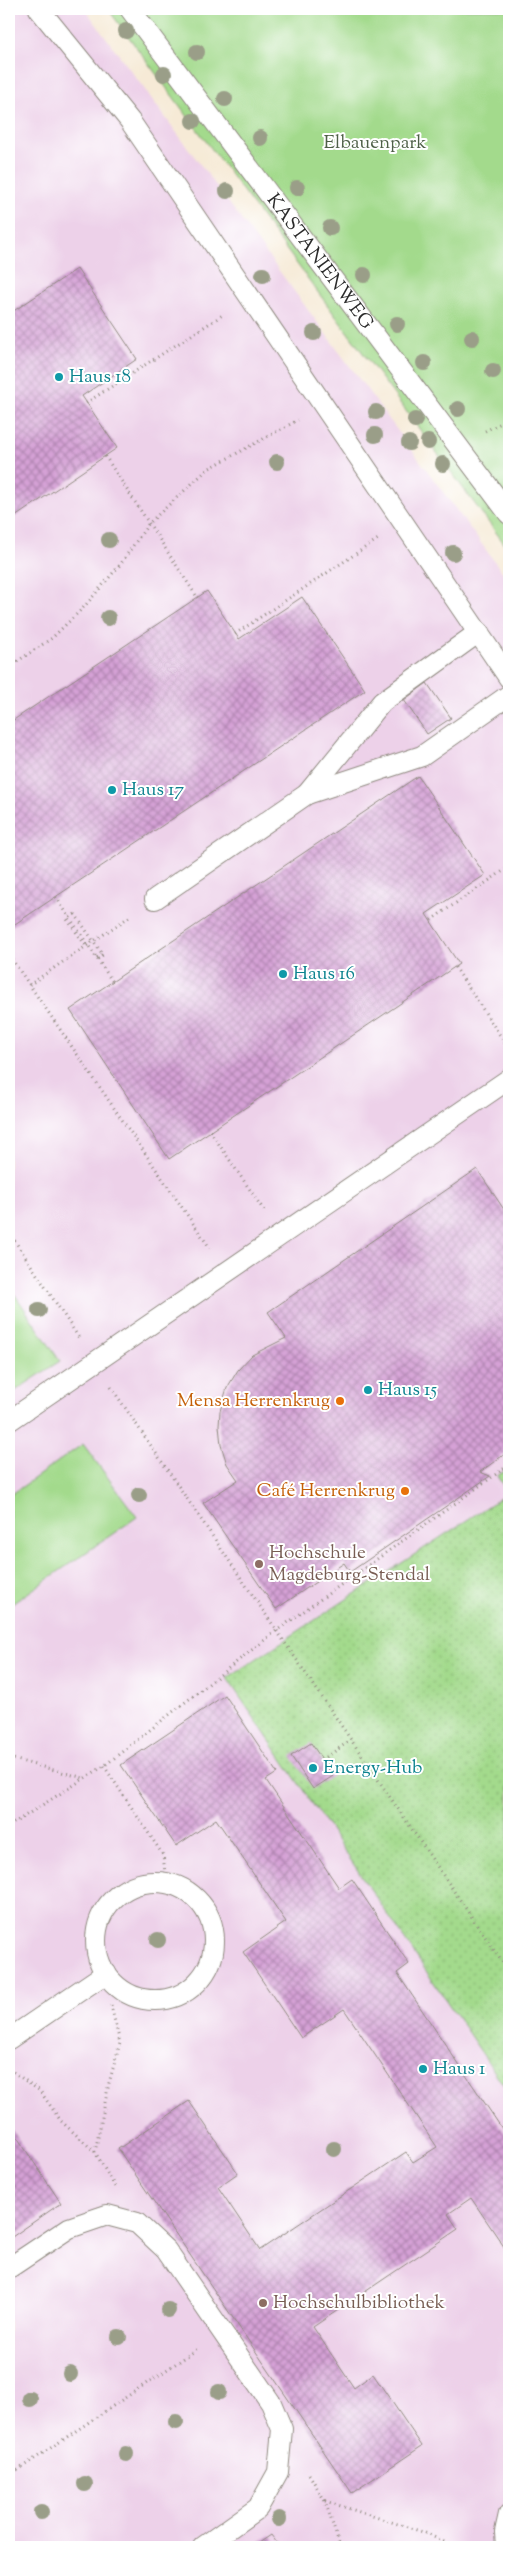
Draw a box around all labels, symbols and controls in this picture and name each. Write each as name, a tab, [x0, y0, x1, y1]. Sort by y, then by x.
park label: Elbauenpark	[323, 130, 427, 157]
street label: KASTANIENWEG	[260, 188, 380, 335]
place label: Haus 18	[69, 364, 131, 391]
marker: Haus 18	[53, 371, 65, 383]
place label: Haus 17	[122, 777, 184, 804]
marker: Haus 17	[106, 784, 118, 796]
place label: Haus 16	[293, 961, 355, 988]
marker: Haus 16	[277, 968, 289, 980]
place label: Haus 15	[378, 1377, 437, 1404]
marker: Haus 15	[362, 1384, 374, 1396]
place label: Mensa Herrenkrug	[177, 1388, 330, 1415]
marker: Mensa Herrenkrug	[334, 1395, 346, 1407]
place label: Café Herrenkrug	[257, 1478, 395, 1505]
marker: Café Herrenkrug	[399, 1485, 411, 1497]
place label: Hochschule Magdeburg-Stendal	[269, 1540, 430, 1589]
marker: Hochschule Magdeburg-Stendal	[253, 1558, 265, 1570]
place label: Energy-Hub	[323, 1755, 423, 1782]
marker: Energy-Hub	[307, 1762, 319, 1774]
place label: Haus 1	[433, 2056, 486, 2083]
marker: Haus 1	[417, 2063, 429, 2075]
place label: Hochschulbibliothek	[273, 2290, 445, 2317]
marker: Hochschulbibliothek	[257, 2297, 269, 2309]

